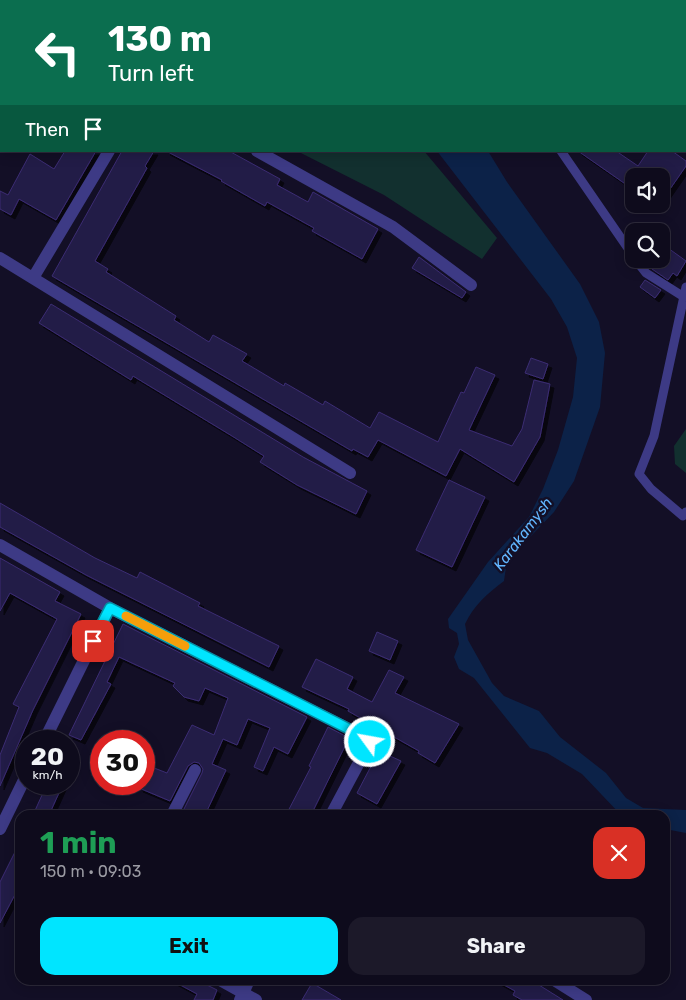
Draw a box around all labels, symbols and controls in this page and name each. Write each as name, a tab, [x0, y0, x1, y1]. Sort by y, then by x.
text: 130 m	[108, 18, 212, 60]
icon: left	[25, 20, 90, 85]
text: Turn left	[108, 60, 194, 87]
icon: arrive	[79, 115, 107, 143]
text: Then	[25, 118, 69, 141]
map controls	[625, 168, 670, 268]
button: sound	[625, 168, 670, 213]
button: search	[625, 223, 670, 268]
water label: Karakamysh	[490, 494, 556, 574]
pin	[72, 620, 114, 662]
icon: arrive	[79, 627, 107, 655]
position arrow	[343, 715, 395, 767]
speed limit sign: 30	[90, 730, 155, 795]
text: 20	[31, 742, 64, 771]
text: km/h	[33, 768, 62, 782]
text: 1 min	[40, 825, 117, 861]
button: close	[593, 827, 645, 879]
text: 150 m · 09:03	[40, 862, 141, 881]
button: Exit	[40, 917, 338, 975]
button: Share	[348, 917, 645, 975]

